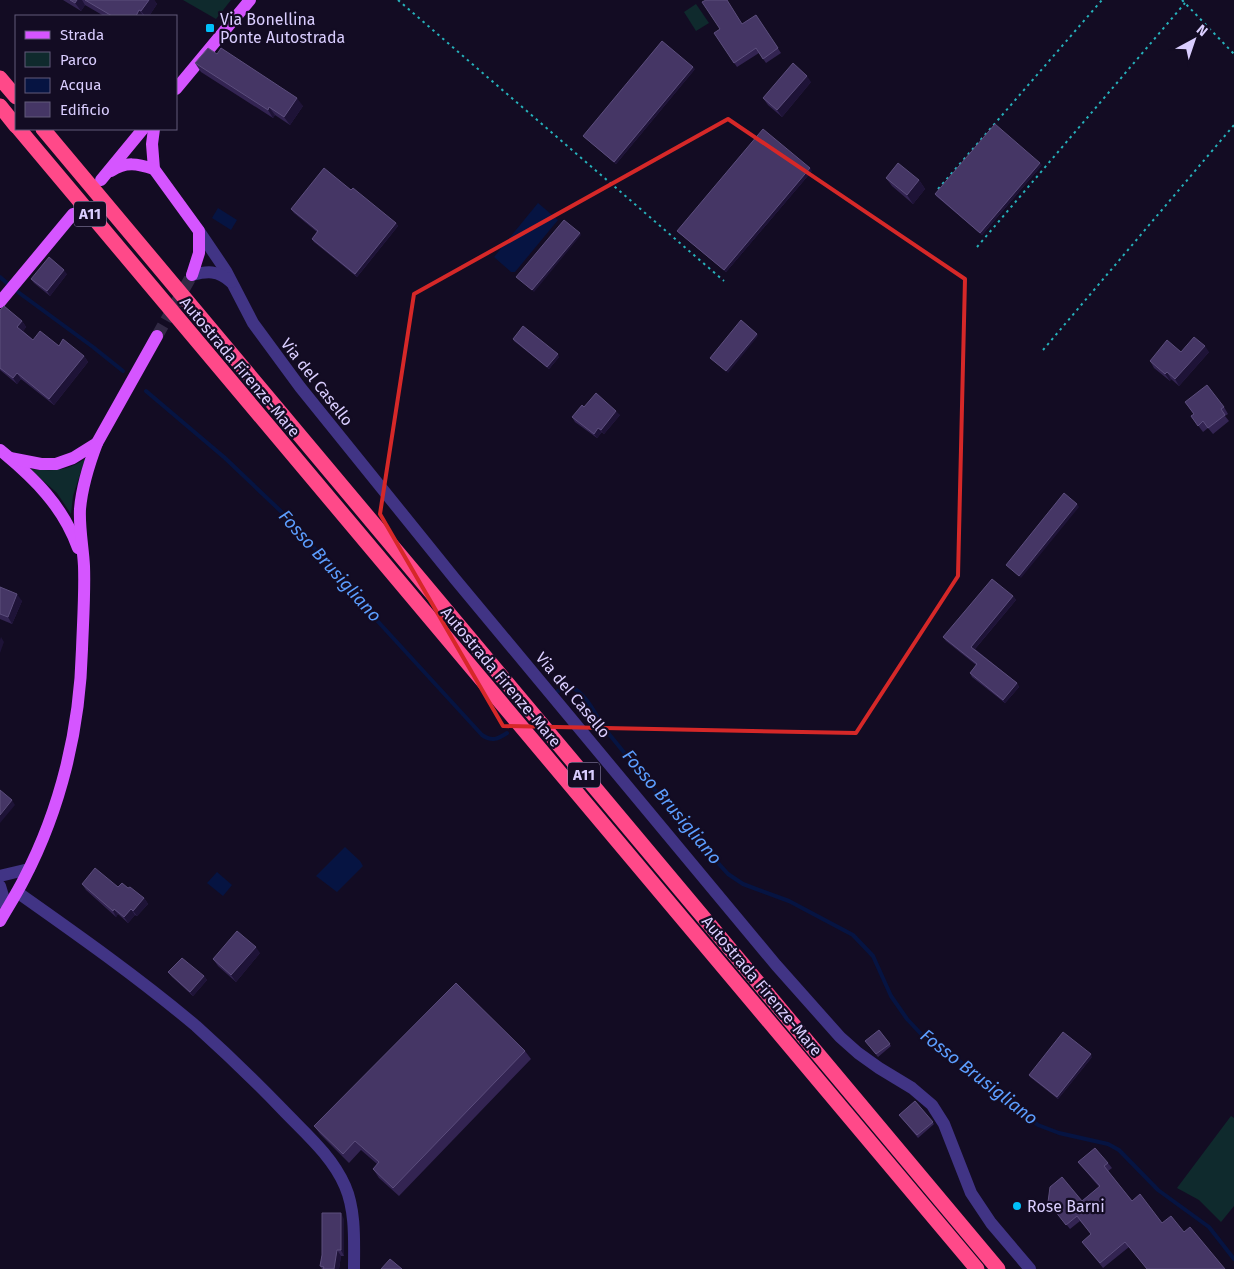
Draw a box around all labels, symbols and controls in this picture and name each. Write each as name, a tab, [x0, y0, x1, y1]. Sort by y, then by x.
place label: Via Bonellina Ponte Autostrada	[220, 10, 345, 47]
legend	[15, 15, 178, 130]
north arrow	[1169, 15, 1219, 65]
text: N	[1193, 21, 1211, 40]
marker: Via Bonellina Ponte Autostrada	[204, 22, 216, 34]
text: Strada	[60, 26, 104, 44]
text: Parco	[60, 51, 97, 69]
text: Acqua	[60, 76, 101, 94]
text: Edificio	[60, 101, 110, 119]
road number: A11	[74, 202, 106, 226]
street label: Autostrada Firenze-Mare	[176, 293, 304, 441]
street label: Via del Casello	[277, 334, 357, 430]
water label: Fosso Brusigliano	[274, 505, 386, 627]
street label: Autostrada Firenze-Mare	[437, 603, 565, 751]
street label: Via del Casello	[532, 648, 614, 742]
water label: Fosso Brusigliano	[618, 745, 726, 869]
road number: A11	[568, 762, 600, 788]
street label: Autostrada Firenze-Mare	[698, 912, 826, 1060]
water label: Fosso Brusigliano	[916, 1024, 1042, 1130]
place label: Rose Barni	[1027, 1197, 1105, 1216]
marker: Rose Barni	[1011, 1200, 1023, 1212]

